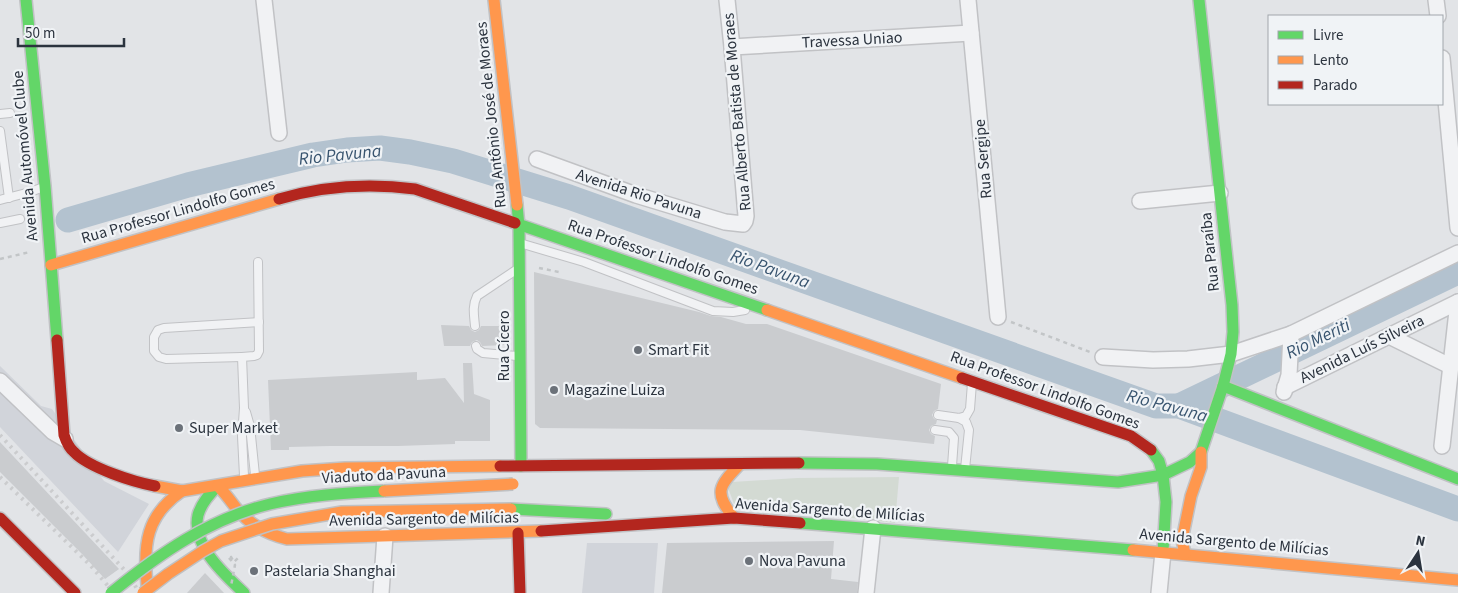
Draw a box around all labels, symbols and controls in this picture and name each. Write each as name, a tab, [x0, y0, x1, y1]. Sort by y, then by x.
street label: Rua Alberto Batista de Moraes	[717, 12, 757, 212]
scale bar	[18, 15, 124, 47]
legend	[1268, 15, 1443, 105]
street label: Rua Antônio José de Moraes	[470, 20, 512, 209]
text: 50 m	[25, 23, 55, 44]
text: Livre	[1313, 25, 1343, 46]
street label: Travessa Uniao	[801, 26, 903, 54]
text: Lento	[1313, 50, 1349, 71]
street label: Avenida Automóvel Clube	[7, 70, 43, 242]
text: Parado	[1313, 75, 1357, 96]
street label: Rua Sergipe	[969, 118, 997, 200]
water label: Rio Pavuna	[297, 138, 383, 172]
street label: Avenida Rio Pavuna	[573, 163, 705, 225]
street label: Rua Professor Lindolfo Gomes	[79, 173, 278, 249]
street label: Rua Paraíba	[1195, 211, 1225, 293]
street label: Rua Professor Lindolfo Gomes	[565, 214, 762, 300]
water label: Rio Pavuna	[727, 243, 814, 295]
street label: Avenida Luís Silveira	[1296, 309, 1428, 389]
street label: Rua Cícero	[493, 310, 515, 382]
water label: Rio Meriti	[1282, 312, 1355, 365]
place label: Smart Fit	[648, 339, 710, 361]
marker: Smart Fit	[632, 344, 644, 356]
street label: Rua Professor Lindolfo Gomes	[947, 345, 1143, 435]
place label: Magazine Luiza	[564, 379, 665, 401]
water label: Rio Pavuna	[1124, 383, 1211, 429]
marker: Magazine Luiza	[548, 384, 560, 396]
place label: Super Market	[189, 417, 278, 439]
marker: Super Market	[173, 422, 185, 434]
street label: Viaduto da Pavuna	[321, 461, 447, 489]
street label: Avenida Sargento de Milícias	[734, 492, 926, 528]
street label: Avenida Sargento de Milícias	[329, 506, 519, 532]
street label: Avenida Sargento de Milícias	[1138, 523, 1330, 561]
north arrow	[1393, 528, 1443, 578]
text: N	[1414, 531, 1427, 552]
place label: Nova Pavuna	[759, 550, 846, 572]
marker: Nova Pavuna	[743, 555, 755, 567]
place label: Pastelaria Shanghai	[264, 560, 396, 582]
marker: Pastelaria Shanghai	[248, 565, 260, 577]

